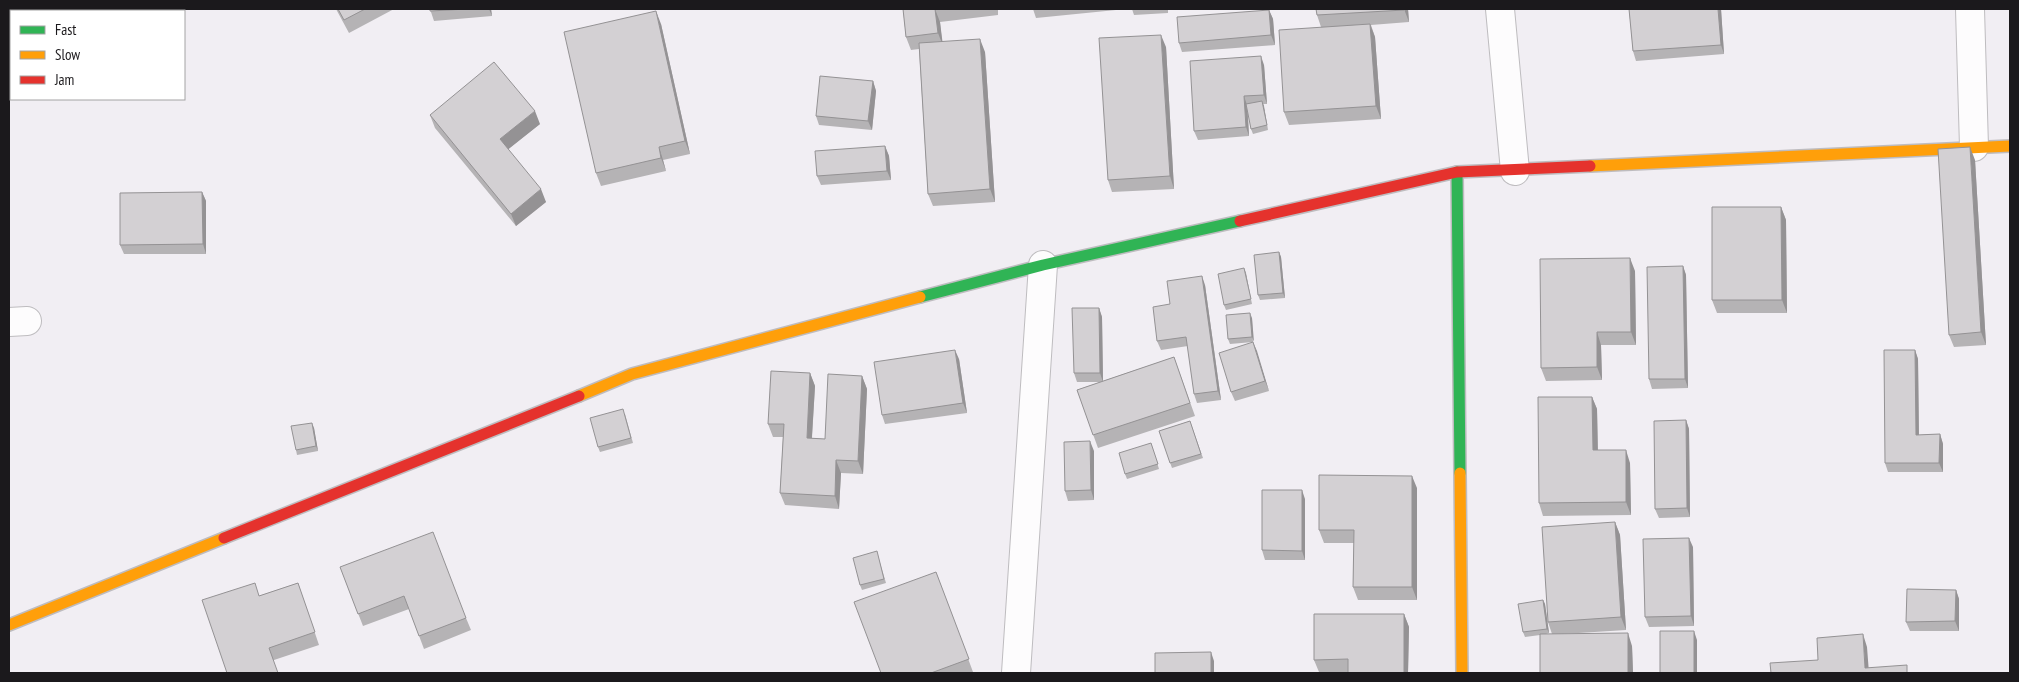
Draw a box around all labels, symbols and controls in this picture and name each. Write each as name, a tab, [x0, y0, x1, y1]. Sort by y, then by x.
legend	[10, 10, 185, 100]
text: Fast	[55, 20, 76, 39]
text: Slow	[55, 45, 80, 64]
text: Jam	[54, 70, 74, 89]

